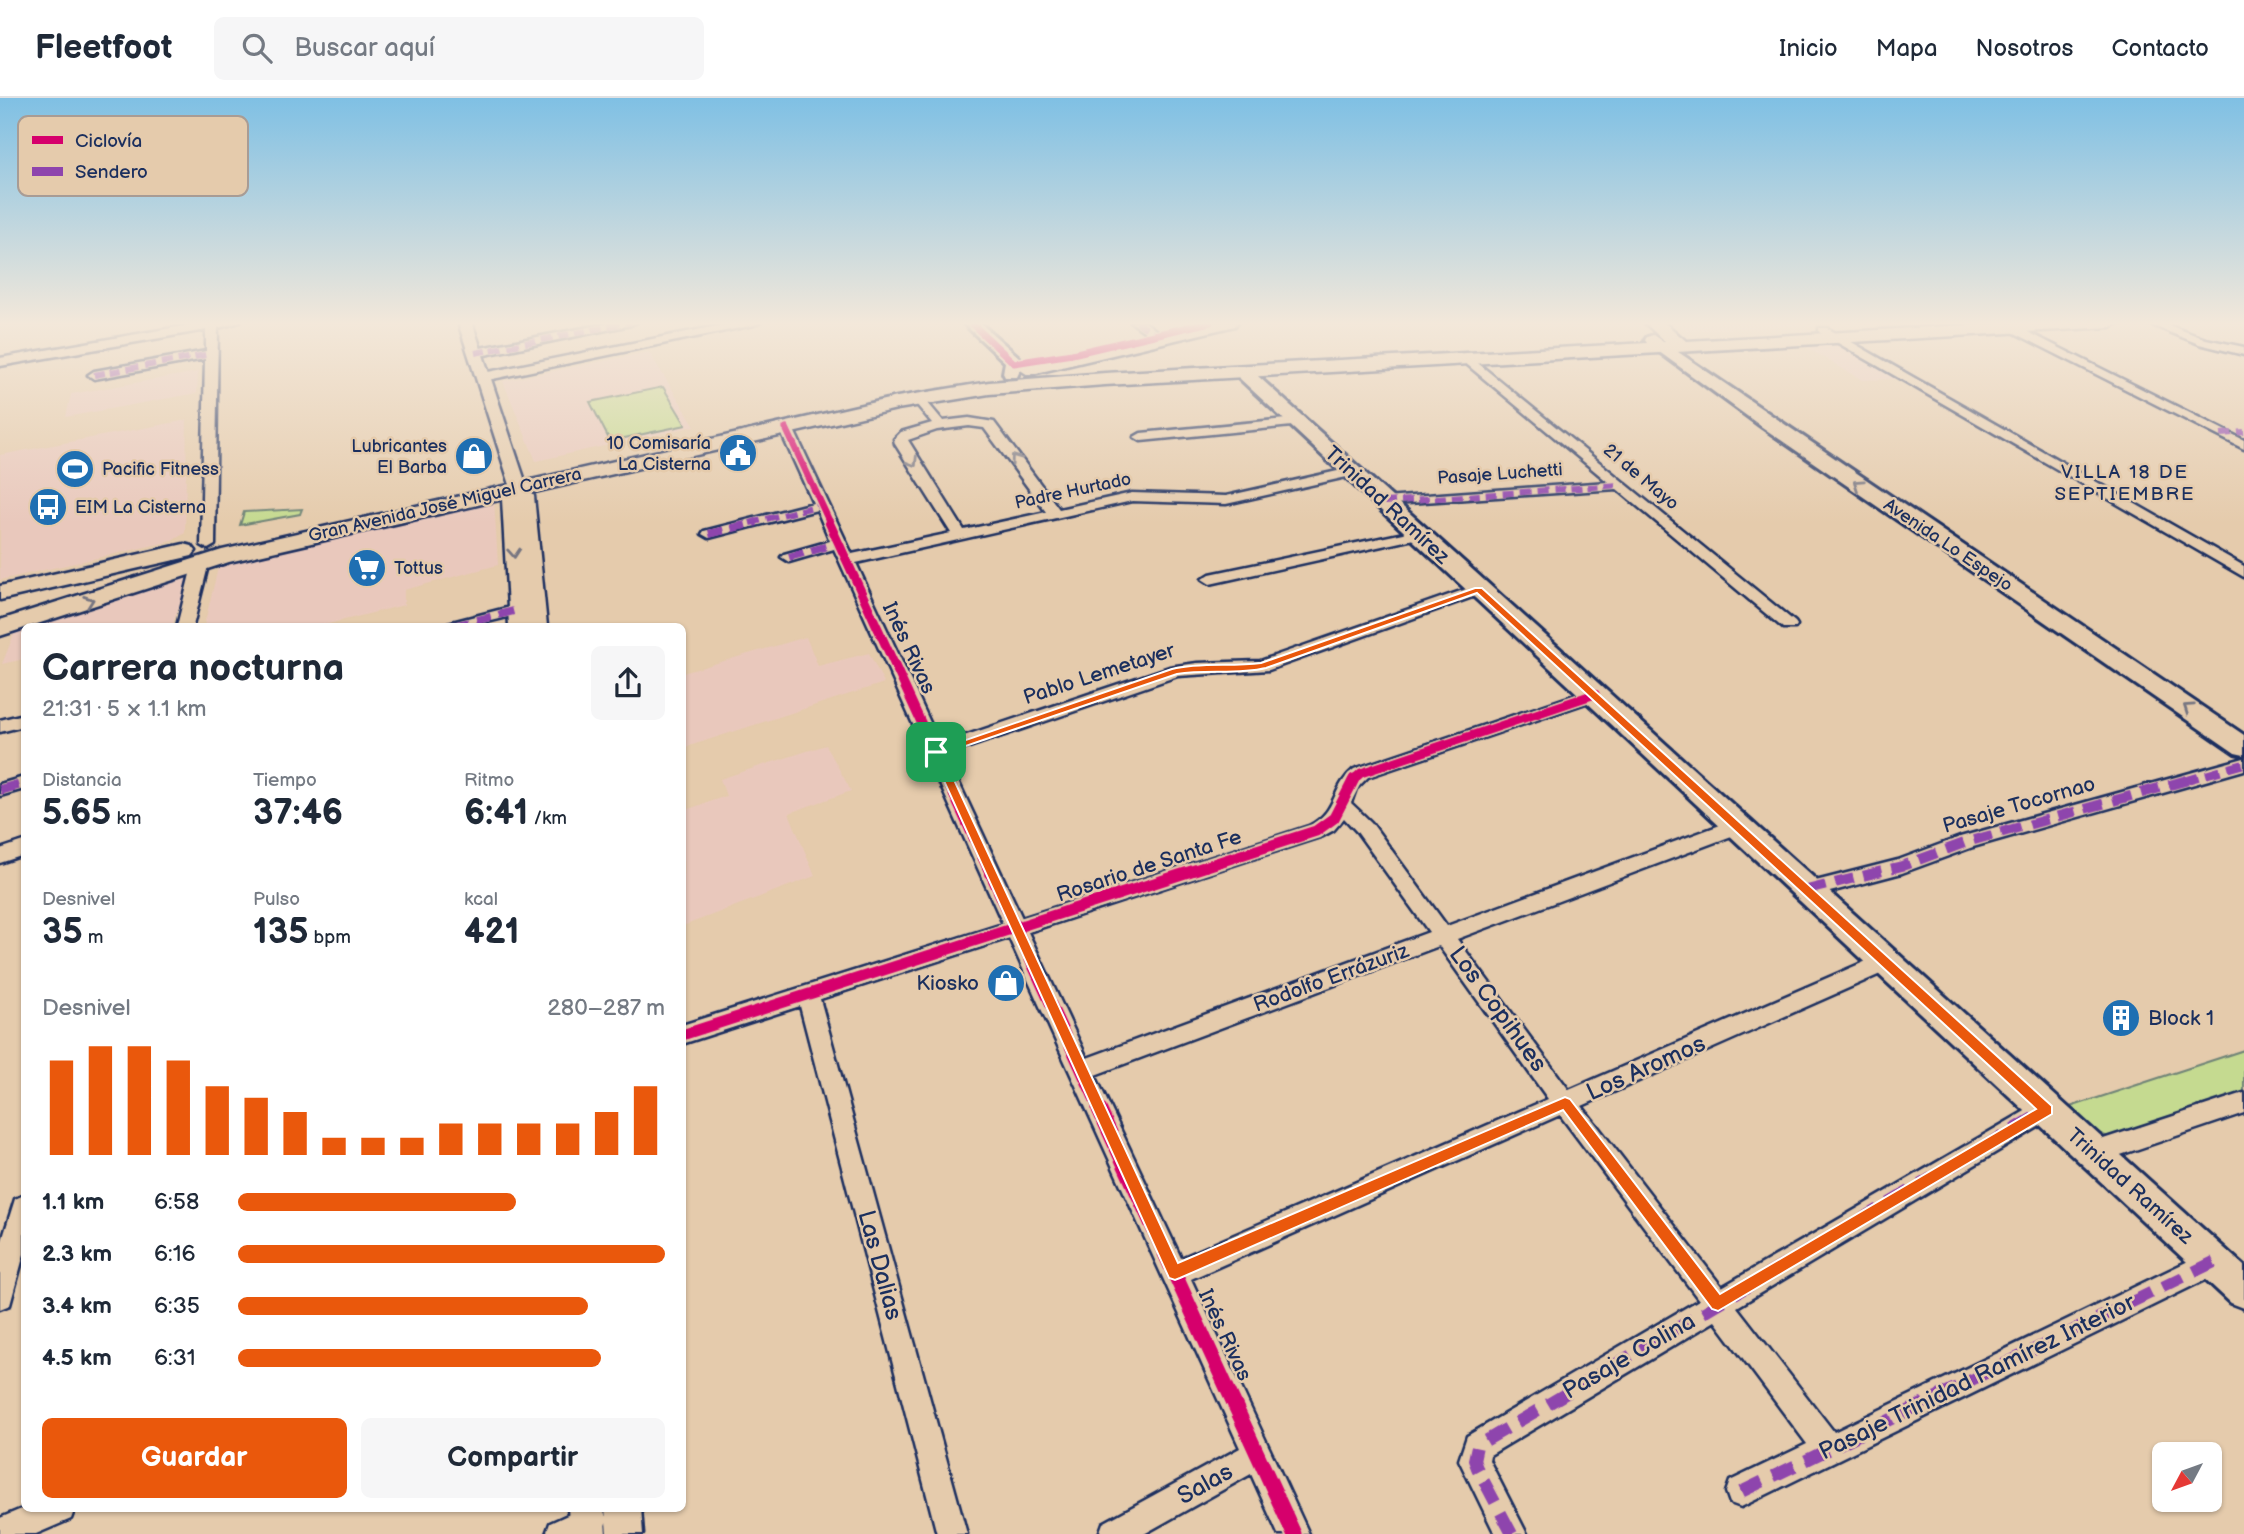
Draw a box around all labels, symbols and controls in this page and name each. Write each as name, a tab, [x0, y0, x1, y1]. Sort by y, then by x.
search box	[214, 17, 704, 80]
text: Fleetfoot	[35, 28, 172, 68]
icon: search	[238, 29, 276, 67]
text: Buscar aquí	[294, 33, 435, 64]
text: Inicio	[1779, 34, 1838, 63]
text: Mapa	[1876, 34, 1938, 63]
text: Nosotros	[1976, 34, 2073, 63]
text: Contacto	[2111, 34, 2209, 63]
legend	[18, 116, 248, 196]
text: Ciclovía	[75, 130, 142, 153]
text: Sendero	[75, 161, 148, 184]
public building icon: 10 Comisaría La Cisterna	[717, 432, 759, 474]
place label: 10 Comisaría La Cisterna	[606, 433, 711, 475]
shop icon: Lubricantes El Barba	[453, 435, 495, 477]
place label: Lubricantes El Barba	[351, 436, 447, 478]
street label: 21 de Mayo	[1599, 440, 1683, 514]
street label: Trinidad Ramírez	[1320, 441, 1455, 570]
sports icon: Pacific Fitness	[54, 448, 96, 490]
one-way arrow	[905, 454, 918, 467]
one-way arrow	[1011, 454, 1023, 467]
place label: Pacific Fitness	[102, 459, 219, 480]
street label: Pasaje Luchetti	[1437, 459, 1563, 489]
district label: VILLA 18 DE SEPTIEMBRE	[2054, 461, 2196, 506]
street label: Gran Avenida José Miguel Carrera	[306, 463, 584, 547]
street label: Padre Hurtado	[1013, 468, 1133, 514]
one-way arrow	[1853, 479, 1866, 492]
bus stop icon: EIM La Cisterna	[27, 486, 69, 528]
street label: Avenida Lo Espejo	[1880, 494, 2016, 596]
place label: EIM La Cisterna	[75, 497, 206, 518]
supermarket icon: Tottus	[346, 547, 388, 589]
one-way arrow	[506, 547, 521, 558]
place label: Tottus	[394, 558, 443, 579]
one-way arrow	[82, 595, 94, 609]
street label: Inés Rivas	[877, 598, 941, 698]
street label: Pablo Lemetayer	[1020, 638, 1178, 710]
text: Carrera nocturna	[42, 646, 344, 691]
button: share	[591, 646, 665, 720]
text: 21:31 · 5 × 1.1 km	[42, 695, 206, 723]
one-way arrow	[2182, 703, 2195, 716]
pin	[906, 722, 966, 782]
icon: arrive	[917, 733, 955, 771]
text: Distancia	[42, 769, 122, 792]
text: Tiempo	[253, 769, 317, 792]
text: Ritmo	[464, 769, 514, 792]
street label: Pasaje Tocornao	[1940, 771, 2098, 839]
text: 5.65	[42, 792, 111, 835]
text: 37:46	[253, 792, 343, 835]
text: 6:41	[464, 792, 528, 835]
text: km	[111, 807, 141, 830]
text: /km	[528, 807, 567, 830]
street label: Rosario de Santa Fe	[1053, 824, 1245, 908]
text: Desnivel	[42, 888, 115, 911]
text: Pulso	[253, 888, 300, 911]
text: kcal	[464, 888, 498, 911]
text: 35	[42, 911, 83, 954]
text: 135	[253, 911, 308, 954]
text: 421	[464, 911, 520, 954]
text: m	[83, 926, 103, 949]
text: bpm	[308, 926, 351, 949]
street label: Rodolfo Errázuriz	[1250, 938, 1413, 1018]
street label: Los Copihues	[1443, 941, 1553, 1077]
shop icon: Kiosko	[985, 962, 1027, 1004]
place label: Kiosko	[916, 971, 979, 996]
text: Desnivel	[42, 994, 131, 1022]
text: 280–287 m	[547, 994, 665, 1022]
building icon: Block 1	[2100, 997, 2142, 1039]
place label: Block 1	[2148, 1006, 2214, 1031]
street label: Los Aromos	[1582, 1029, 1710, 1107]
street label: Trinidad Ramírez	[2062, 1123, 2199, 1250]
text: 1.1 km	[42, 1188, 104, 1216]
text: 6:58	[154, 1188, 199, 1216]
street label: Las Dalias	[851, 1207, 909, 1323]
text: 2.3 km	[42, 1240, 112, 1268]
text: 6:16	[154, 1240, 196, 1268]
street label: Inés Rivas	[1193, 1285, 1257, 1385]
street label: Pasaje Trinidad Ramírez Interior	[1814, 1288, 2140, 1466]
text: 3.4 km	[42, 1292, 112, 1320]
text: 6:35	[154, 1292, 200, 1320]
street label: Pasaje Colina	[1557, 1306, 1701, 1406]
text: 4.5 km	[42, 1344, 112, 1372]
text: 6:31	[154, 1344, 196, 1372]
button: Guardar	[42, 1418, 347, 1498]
button: Compartir	[361, 1418, 665, 1498]
north arrow	[2152, 1442, 2222, 1512]
map controls	[2152, 1442, 2222, 1512]
street label: Salas	[1172, 1457, 1238, 1511]

